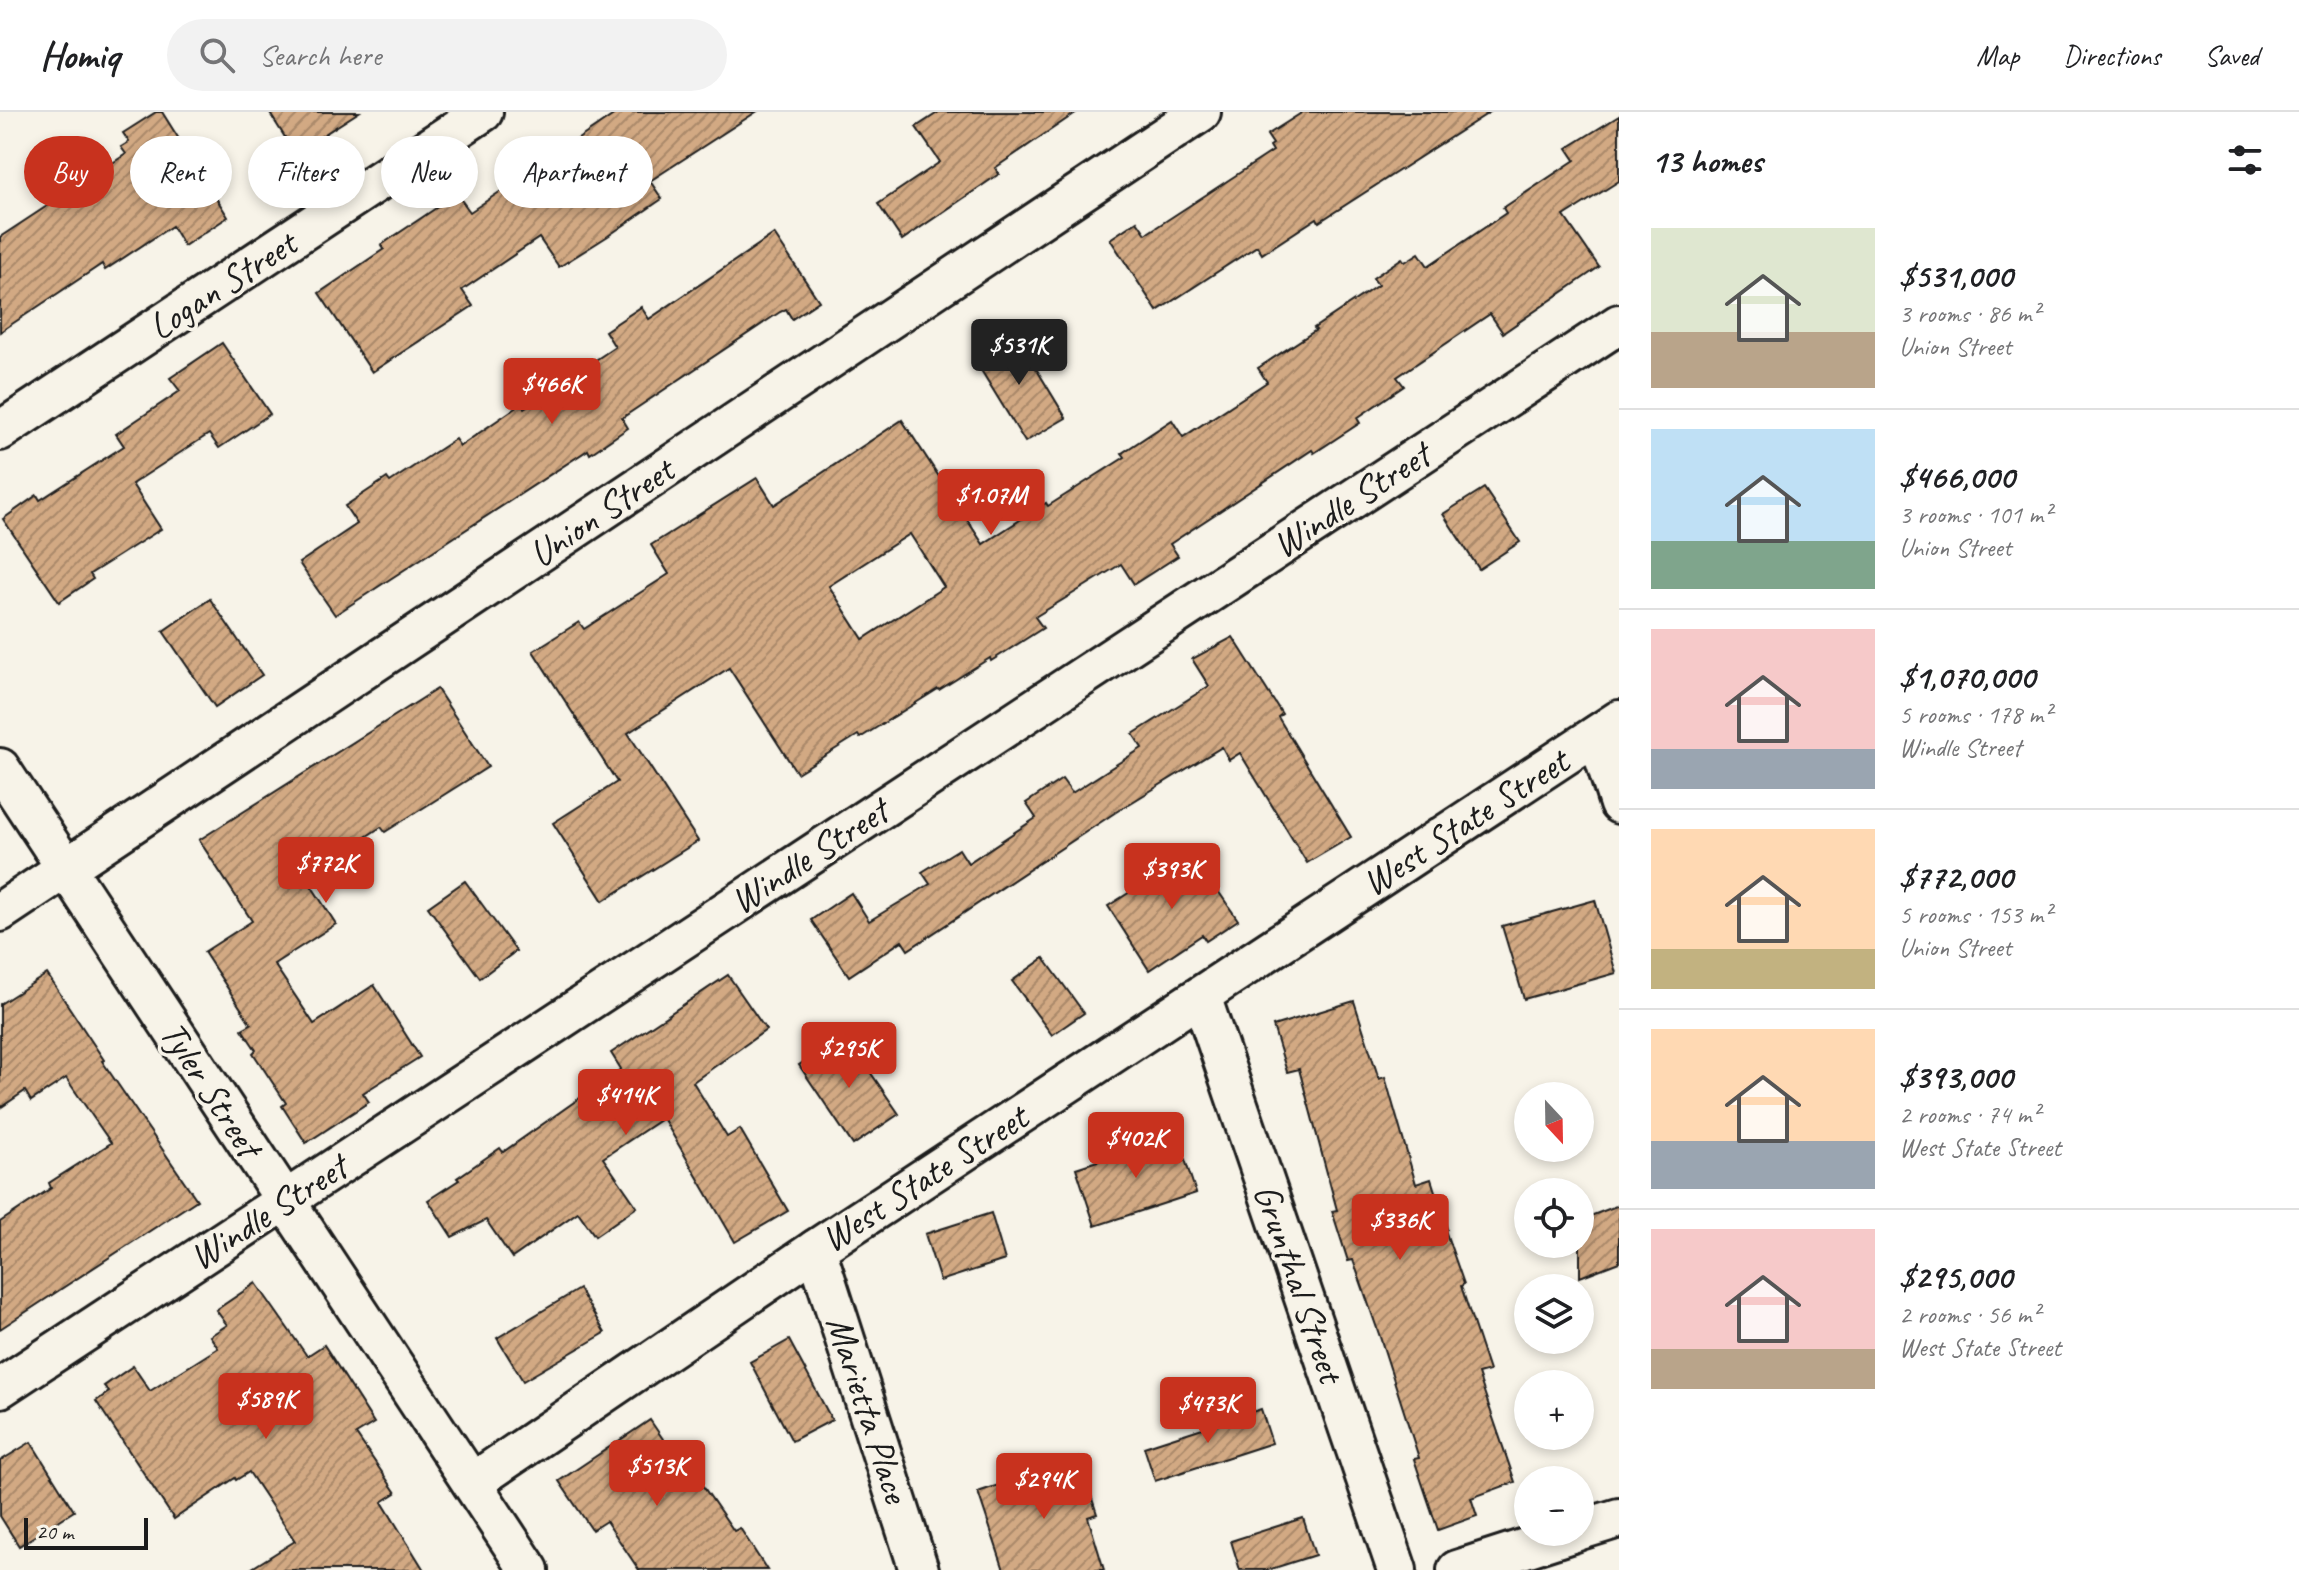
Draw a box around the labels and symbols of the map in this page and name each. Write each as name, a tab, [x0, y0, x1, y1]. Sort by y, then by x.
street label: Logan Street	[139, 218, 308, 350]
pin: $531K	[963, 319, 1075, 387]
pin: $466K	[496, 358, 608, 426]
street label: Windle Street	[1263, 429, 1443, 568]
street label: Union Street	[520, 445, 685, 577]
pin: $1.07M	[926, 469, 1056, 537]
street label: West State Street	[1353, 736, 1580, 906]
street label: Windle Street	[721, 785, 901, 924]
pin: $772K	[270, 837, 382, 905]
pin: $393K	[1116, 843, 1228, 911]
street label: Tyler Street	[150, 1012, 275, 1170]
pin: $295K	[793, 1022, 905, 1090]
pin: $414K	[570, 1069, 682, 1137]
north arrow	[1514, 1082, 1594, 1162]
street label: West State Street	[812, 1092, 1039, 1262]
pin: $402K	[1080, 1112, 1192, 1180]
street label: Windle Street	[180, 1141, 360, 1280]
street label: Grunthal Street	[1243, 1178, 1356, 1391]
pin: $336K	[1344, 1194, 1456, 1262]
street label: Marietta Place	[816, 1310, 921, 1511]
pin: $589K	[210, 1373, 322, 1441]
pin: $473K	[1152, 1377, 1264, 1445]
pin: $513K	[601, 1440, 713, 1508]
pin: $294K	[988, 1453, 1100, 1521]
scale bar	[24, 1514, 148, 1550]

